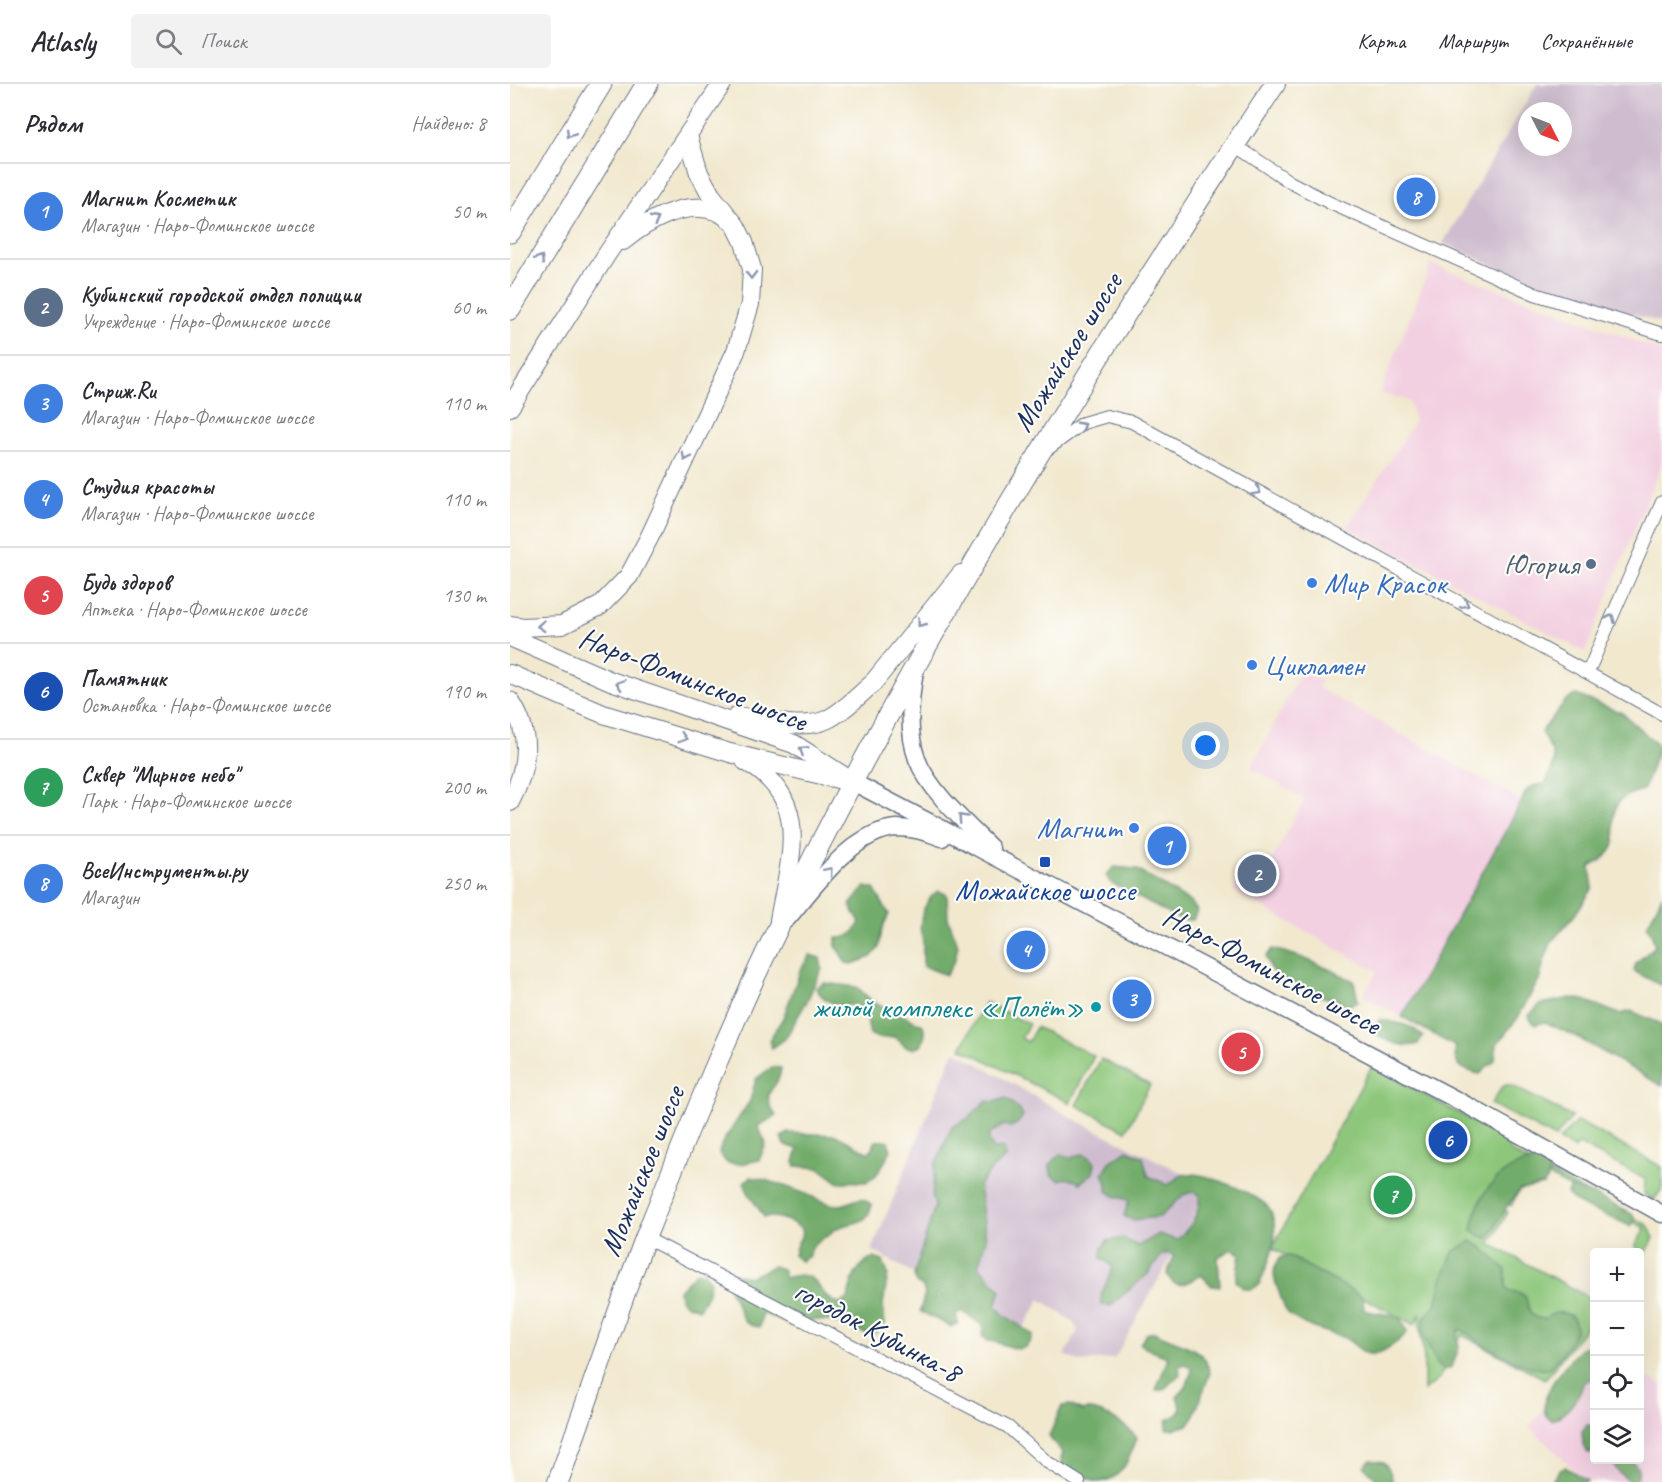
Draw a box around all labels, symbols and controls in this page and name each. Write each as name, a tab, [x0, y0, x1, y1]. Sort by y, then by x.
search box	[131, 14, 551, 68]
text: Atlasly	[30, 24, 95, 59]
icon: search	[152, 25, 185, 58]
text: Поиск	[200, 27, 247, 55]
text: Карта	[1357, 28, 1406, 54]
text: Маршрут	[1439, 28, 1508, 54]
text: Сохранённые	[1541, 28, 1632, 54]
north arrow	[1518, 102, 1572, 156]
text: Рядом	[24, 107, 82, 140]
text: Найдено: 8	[411, 111, 486, 136]
one-way arrow	[566, 128, 578, 138]
pin: 8	[1396, 174, 1436, 220]
text: Магнит Косметик	[81, 185, 235, 213]
text: 1	[39, 199, 48, 224]
text: 50 m	[452, 199, 486, 224]
text: Магазин · Наро-Фоминское шоссе	[81, 213, 313, 238]
one-way arrow	[648, 216, 659, 227]
one-way arrow	[533, 255, 545, 265]
street label: Можайское шоссе	[1003, 264, 1132, 438]
one-way arrow	[745, 271, 757, 280]
text: Кубинский городской отдел полиции	[81, 281, 360, 309]
text: 2	[39, 295, 48, 320]
text: 60 m	[452, 295, 486, 320]
text: Учреждение · Наро-Фоминское шоссе	[81, 309, 329, 334]
text: Стриж.Ru	[81, 377, 156, 405]
text: 3	[39, 391, 48, 416]
text: 110 m	[443, 391, 486, 416]
text: Магазин · Наро-Фоминское шоссе	[81, 405, 313, 430]
one-way arrow	[1076, 422, 1086, 433]
one-way arrow	[682, 451, 694, 462]
text: Студия красоты	[81, 473, 214, 501]
one-way arrow	[1251, 483, 1261, 495]
text: 4	[39, 487, 48, 512]
text: 110 m	[443, 487, 486, 512]
text: Магазин · Наро-Фоминское шоссе	[81, 501, 313, 526]
place label: Югория	[1504, 545, 1582, 583]
marker: Югория	[1584, 557, 1598, 571]
place label: Мир Красок	[1324, 564, 1449, 602]
text: Будь здоров	[81, 569, 171, 597]
marker: Мир Красок	[1305, 576, 1319, 590]
text: 5	[39, 583, 48, 608]
text: 130 m	[443, 583, 486, 608]
text: Аптека · Наро-Фоминское шоссе	[81, 597, 307, 622]
one-way arrow	[1459, 597, 1469, 608]
one-way arrow	[1604, 613, 1616, 624]
one-way arrow	[918, 616, 929, 627]
street label: Наро-Фоминское шоссе	[574, 618, 814, 741]
one-way arrow	[537, 619, 546, 632]
place label: Цикламен	[1264, 646, 1366, 684]
marker: Цикламен	[1245, 658, 1259, 672]
text: Памятник	[81, 665, 166, 693]
text: 6	[39, 679, 48, 704]
text: 190 m	[443, 679, 486, 704]
one-way arrow	[615, 679, 626, 692]
text: Остановка · Наро-Фоминское шоссе	[81, 693, 330, 718]
one-way arrow	[677, 731, 688, 743]
your location	[1191, 731, 1220, 760]
one-way arrow	[799, 746, 809, 758]
text: Сквер "Мирное небо"	[81, 761, 239, 789]
text: 7	[39, 775, 48, 800]
text: 200 m	[443, 775, 486, 800]
text: Парк · Наро-Фоминское шоссе	[81, 789, 291, 814]
place label: Магнит	[1037, 809, 1123, 847]
one-way arrow	[958, 814, 969, 825]
marker: Магнит	[1127, 821, 1141, 835]
pin: 1	[1148, 824, 1186, 868]
pin: 2	[1238, 852, 1276, 896]
marker: Можайское шоссе	[1038, 855, 1052, 869]
text: ВсеИнструменты.ру	[81, 857, 247, 885]
one-way arrow	[822, 867, 833, 878]
text: 8	[39, 871, 48, 896]
text: 250 m	[443, 871, 486, 896]
place label: Можайское шоссе	[955, 871, 1137, 909]
text: Магазин	[81, 885, 139, 910]
street label: Наро-Фоминское шоссе	[1157, 897, 1389, 1044]
pin: 4	[1006, 928, 1046, 972]
pin: 3	[1112, 976, 1152, 1022]
place label: жилой комплекс «Полёт»	[813, 988, 1084, 1026]
marker: жилой комплекс «Полёт»	[1089, 1000, 1103, 1014]
pin: 5	[1222, 1030, 1260, 1074]
street label: Можайское шоссе	[591, 1078, 694, 1261]
pin: 6	[1428, 1118, 1468, 1162]
pin: 7	[1374, 1172, 1412, 1218]
map controls	[1590, 1248, 1644, 1464]
button: +	[1590, 1248, 1644, 1302]
street label: городок Кубинка-8	[788, 1271, 970, 1392]
button: −	[1590, 1302, 1644, 1356]
button: locate	[1590, 1356, 1644, 1410]
button: layers	[1590, 1410, 1644, 1464]

